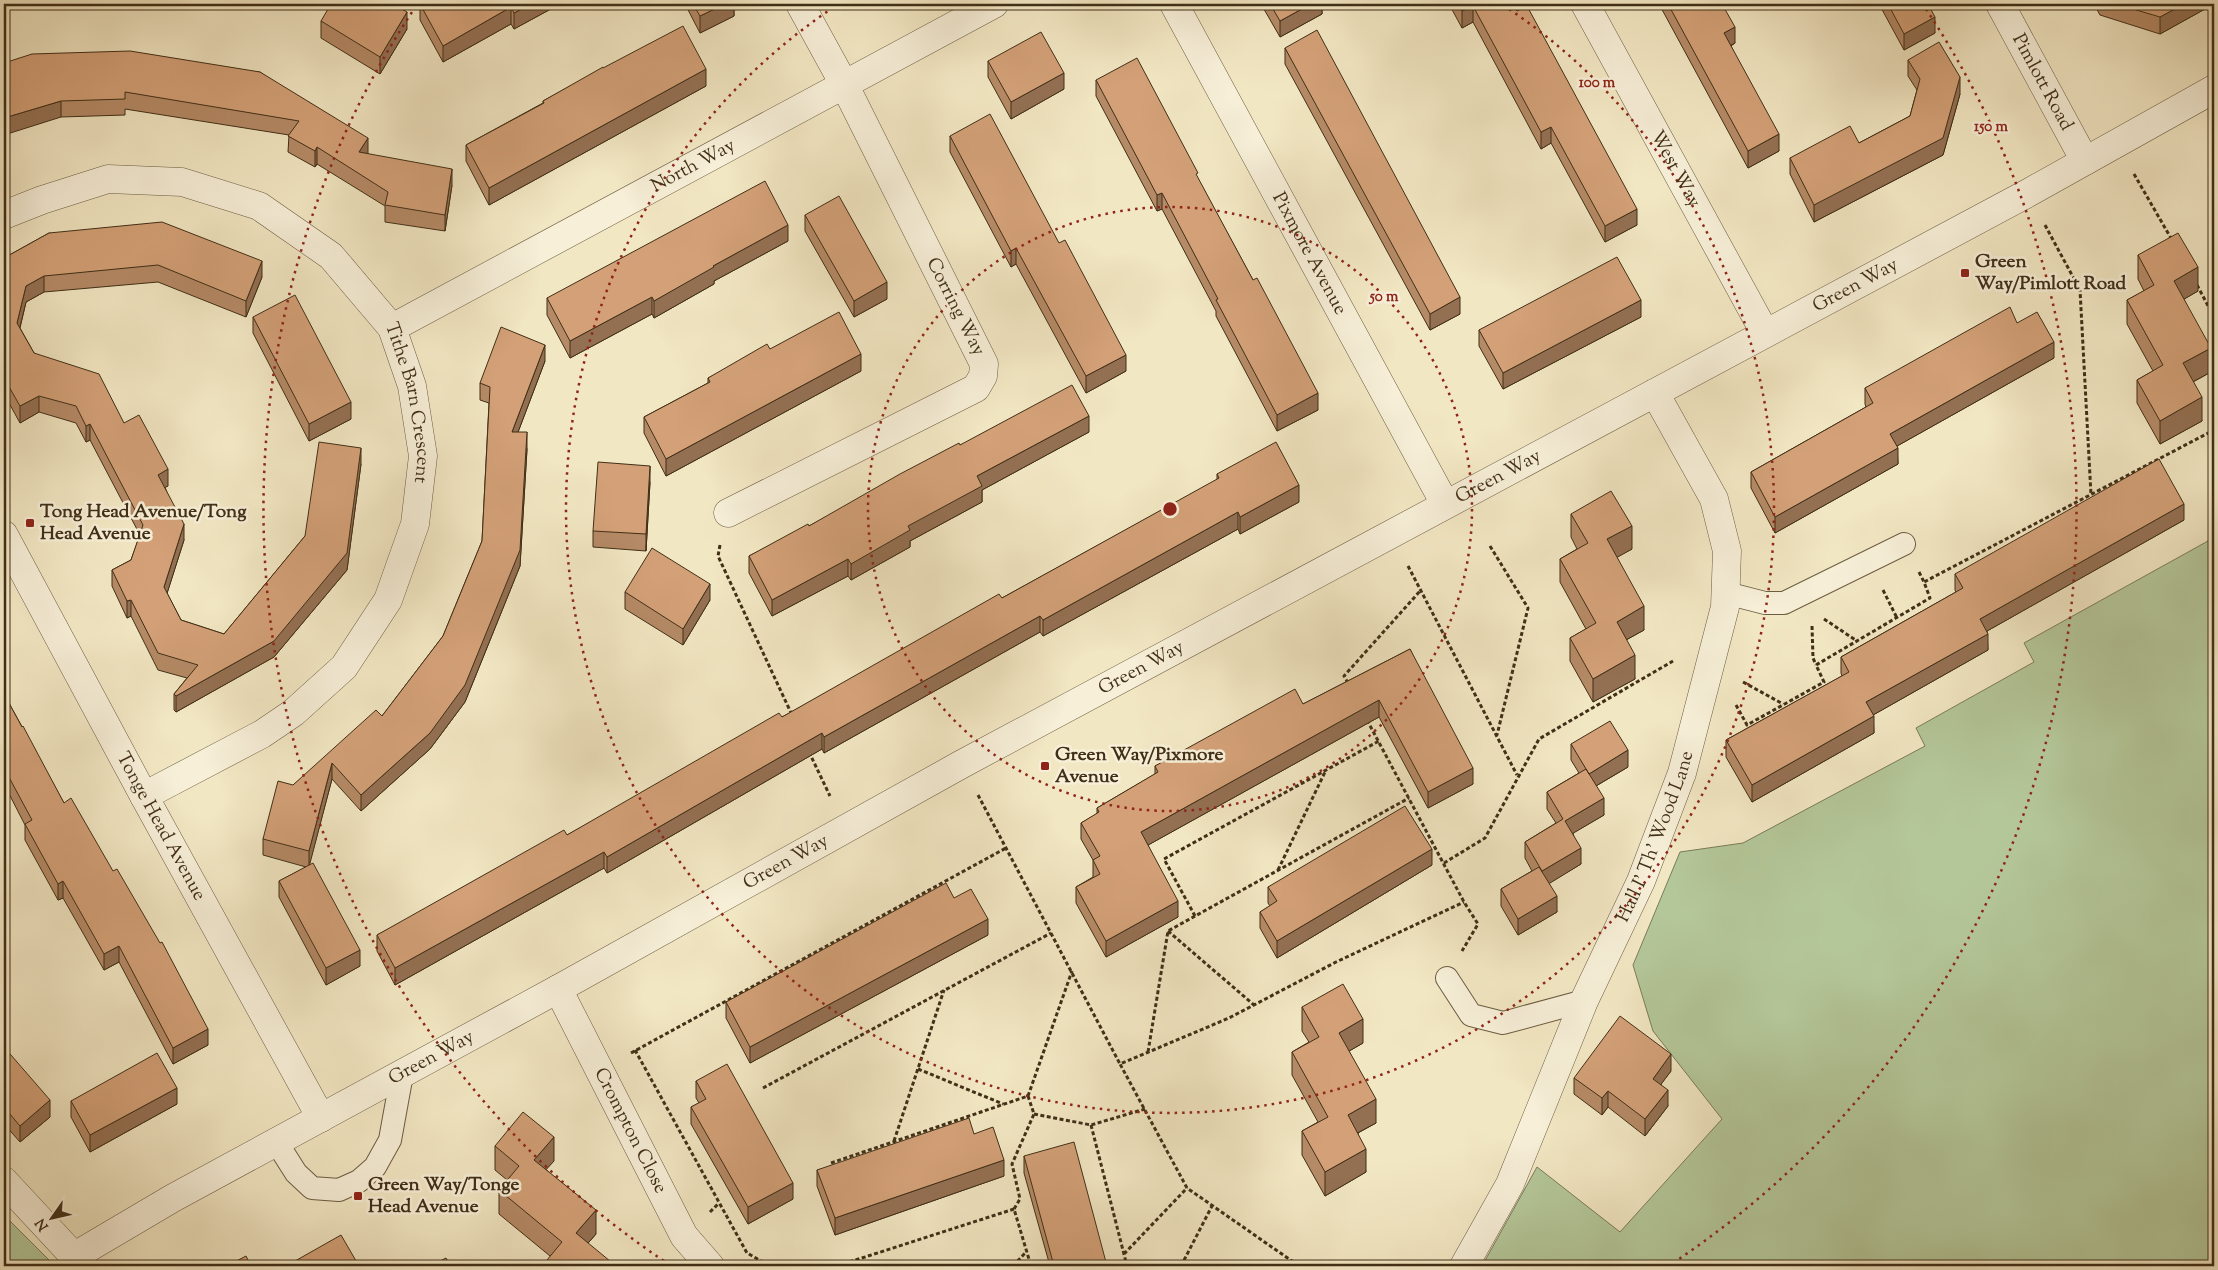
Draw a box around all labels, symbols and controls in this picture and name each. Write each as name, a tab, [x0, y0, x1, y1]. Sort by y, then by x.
street label: Pimlott Road	[2005, 29, 2080, 136]
text: 100 m	[1579, 73, 1616, 94]
text: 150 m	[1974, 117, 2008, 138]
street label: West Way	[1643, 126, 1708, 213]
street label: North Way	[646, 132, 741, 200]
street label: Pixmore Avenue	[1265, 188, 1354, 320]
place label: Green Way/Pimlott Road	[1975, 249, 2127, 298]
street label: Green Way	[1808, 251, 1903, 320]
street label: Corring Way	[919, 253, 992, 361]
marker: Green Way/Pimlott Road	[1959, 267, 1971, 279]
text: 50 m	[1369, 287, 1399, 308]
street label: Tithe Barn Crescent	[378, 319, 437, 485]
street label: Green Way	[1451, 442, 1546, 511]
place label: Tong Head Avenue/Tong Head Avenue	[40, 499, 247, 548]
centre of rings	[1161, 500, 1179, 518]
marker: Tong Head Avenue/Tong Head Avenue	[24, 517, 36, 529]
street label: Green Way	[1094, 634, 1189, 702]
place label: Green Way/Pixmore Avenue	[1055, 742, 1224, 791]
street label: Tonge Head Avenue	[109, 747, 213, 906]
street label: Hall I' Th' Wood Lane	[1610, 748, 1701, 927]
marker: Green Way/Pixmore Avenue	[1039, 760, 1051, 772]
street label: Green Way	[738, 827, 834, 897]
street label: Green Way	[384, 1023, 479, 1092]
street label: Crompton Close	[587, 1063, 674, 1198]
place label: Green Way/Tonge Head Avenue	[368, 1172, 520, 1221]
marker: Green Way/Tonge Head Avenue	[352, 1190, 364, 1202]
north arrow	[28, 1192, 78, 1242]
text: N	[31, 1214, 54, 1234]

